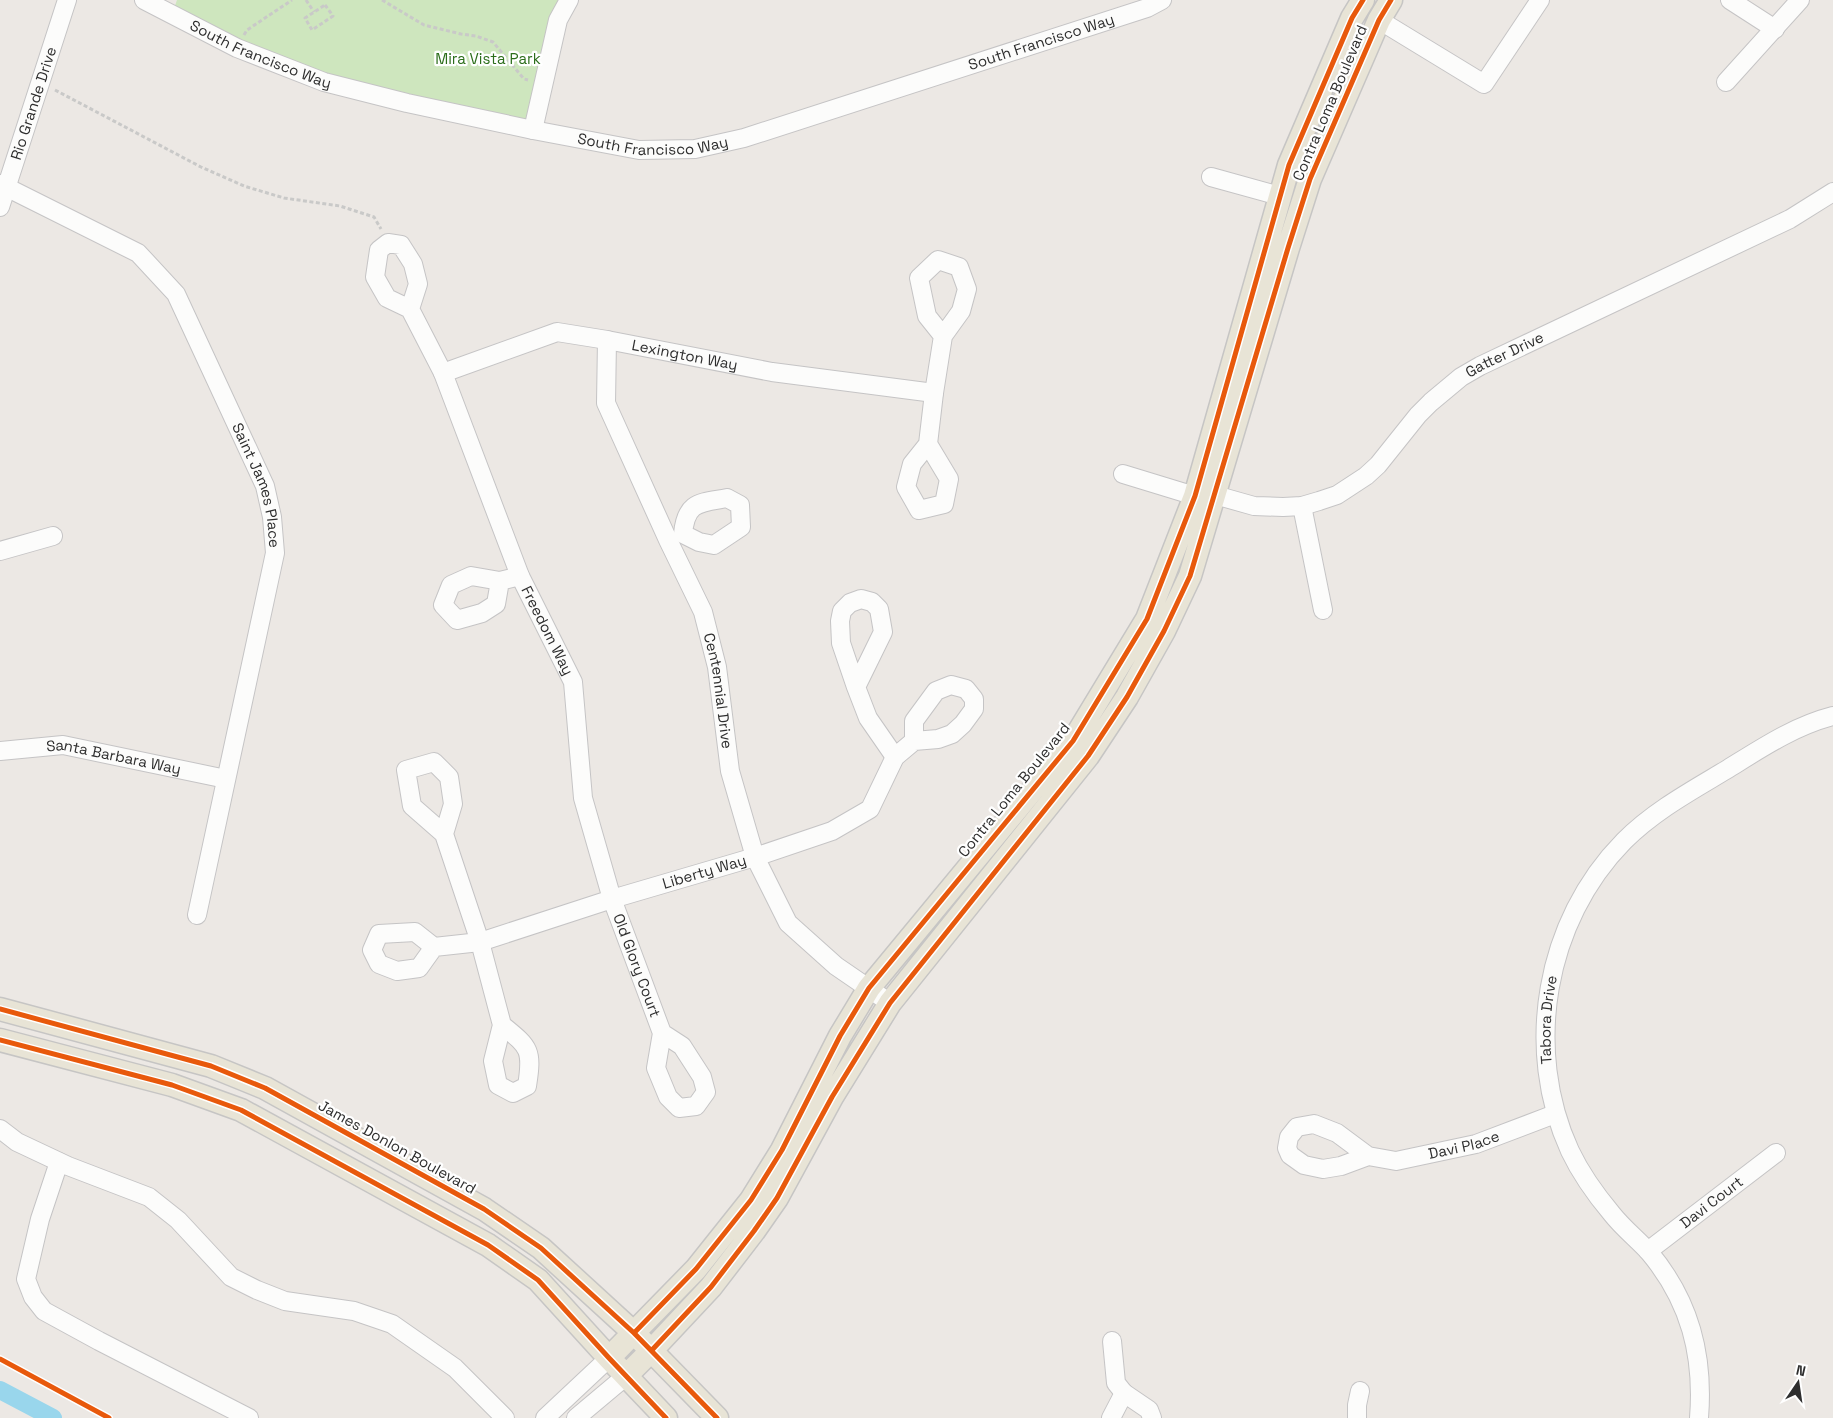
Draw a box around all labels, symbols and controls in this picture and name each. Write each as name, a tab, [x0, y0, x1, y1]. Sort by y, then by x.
street label: South Francisco Way	[966, 9, 1116, 74]
street label: South Francisco Way	[187, 15, 333, 92]
street label: Contra Loma Boulevard	[1288, 22, 1371, 184]
street label: Rio Grande Drive	[6, 44, 60, 162]
park label: Mira Vista Park	[435, 49, 541, 68]
street label: South Francisco Way	[576, 129, 730, 159]
street label: Gatter Drive	[1462, 327, 1547, 381]
street label: Lexington Way	[630, 335, 739, 374]
street label: Saint James Place	[228, 420, 285, 549]
street label: Freedom Way	[517, 582, 578, 678]
street label: Centennial Drive	[700, 631, 737, 750]
street label: Contra Loma Boulevard	[953, 719, 1074, 861]
street label: Santa Barbara Way	[45, 735, 183, 778]
street label: Liberty Way	[660, 850, 748, 893]
street label: Old Glory Court	[609, 911, 665, 1020]
street label: Tabora Drive	[1535, 973, 1561, 1065]
street label: James Donlon Boulevard	[315, 1095, 479, 1198]
street label: Davi Place	[1427, 1126, 1502, 1163]
street label: Davi Court	[1676, 1172, 1747, 1232]
north arrow	[1773, 1358, 1823, 1408]
text: N	[1794, 1361, 1808, 1380]

